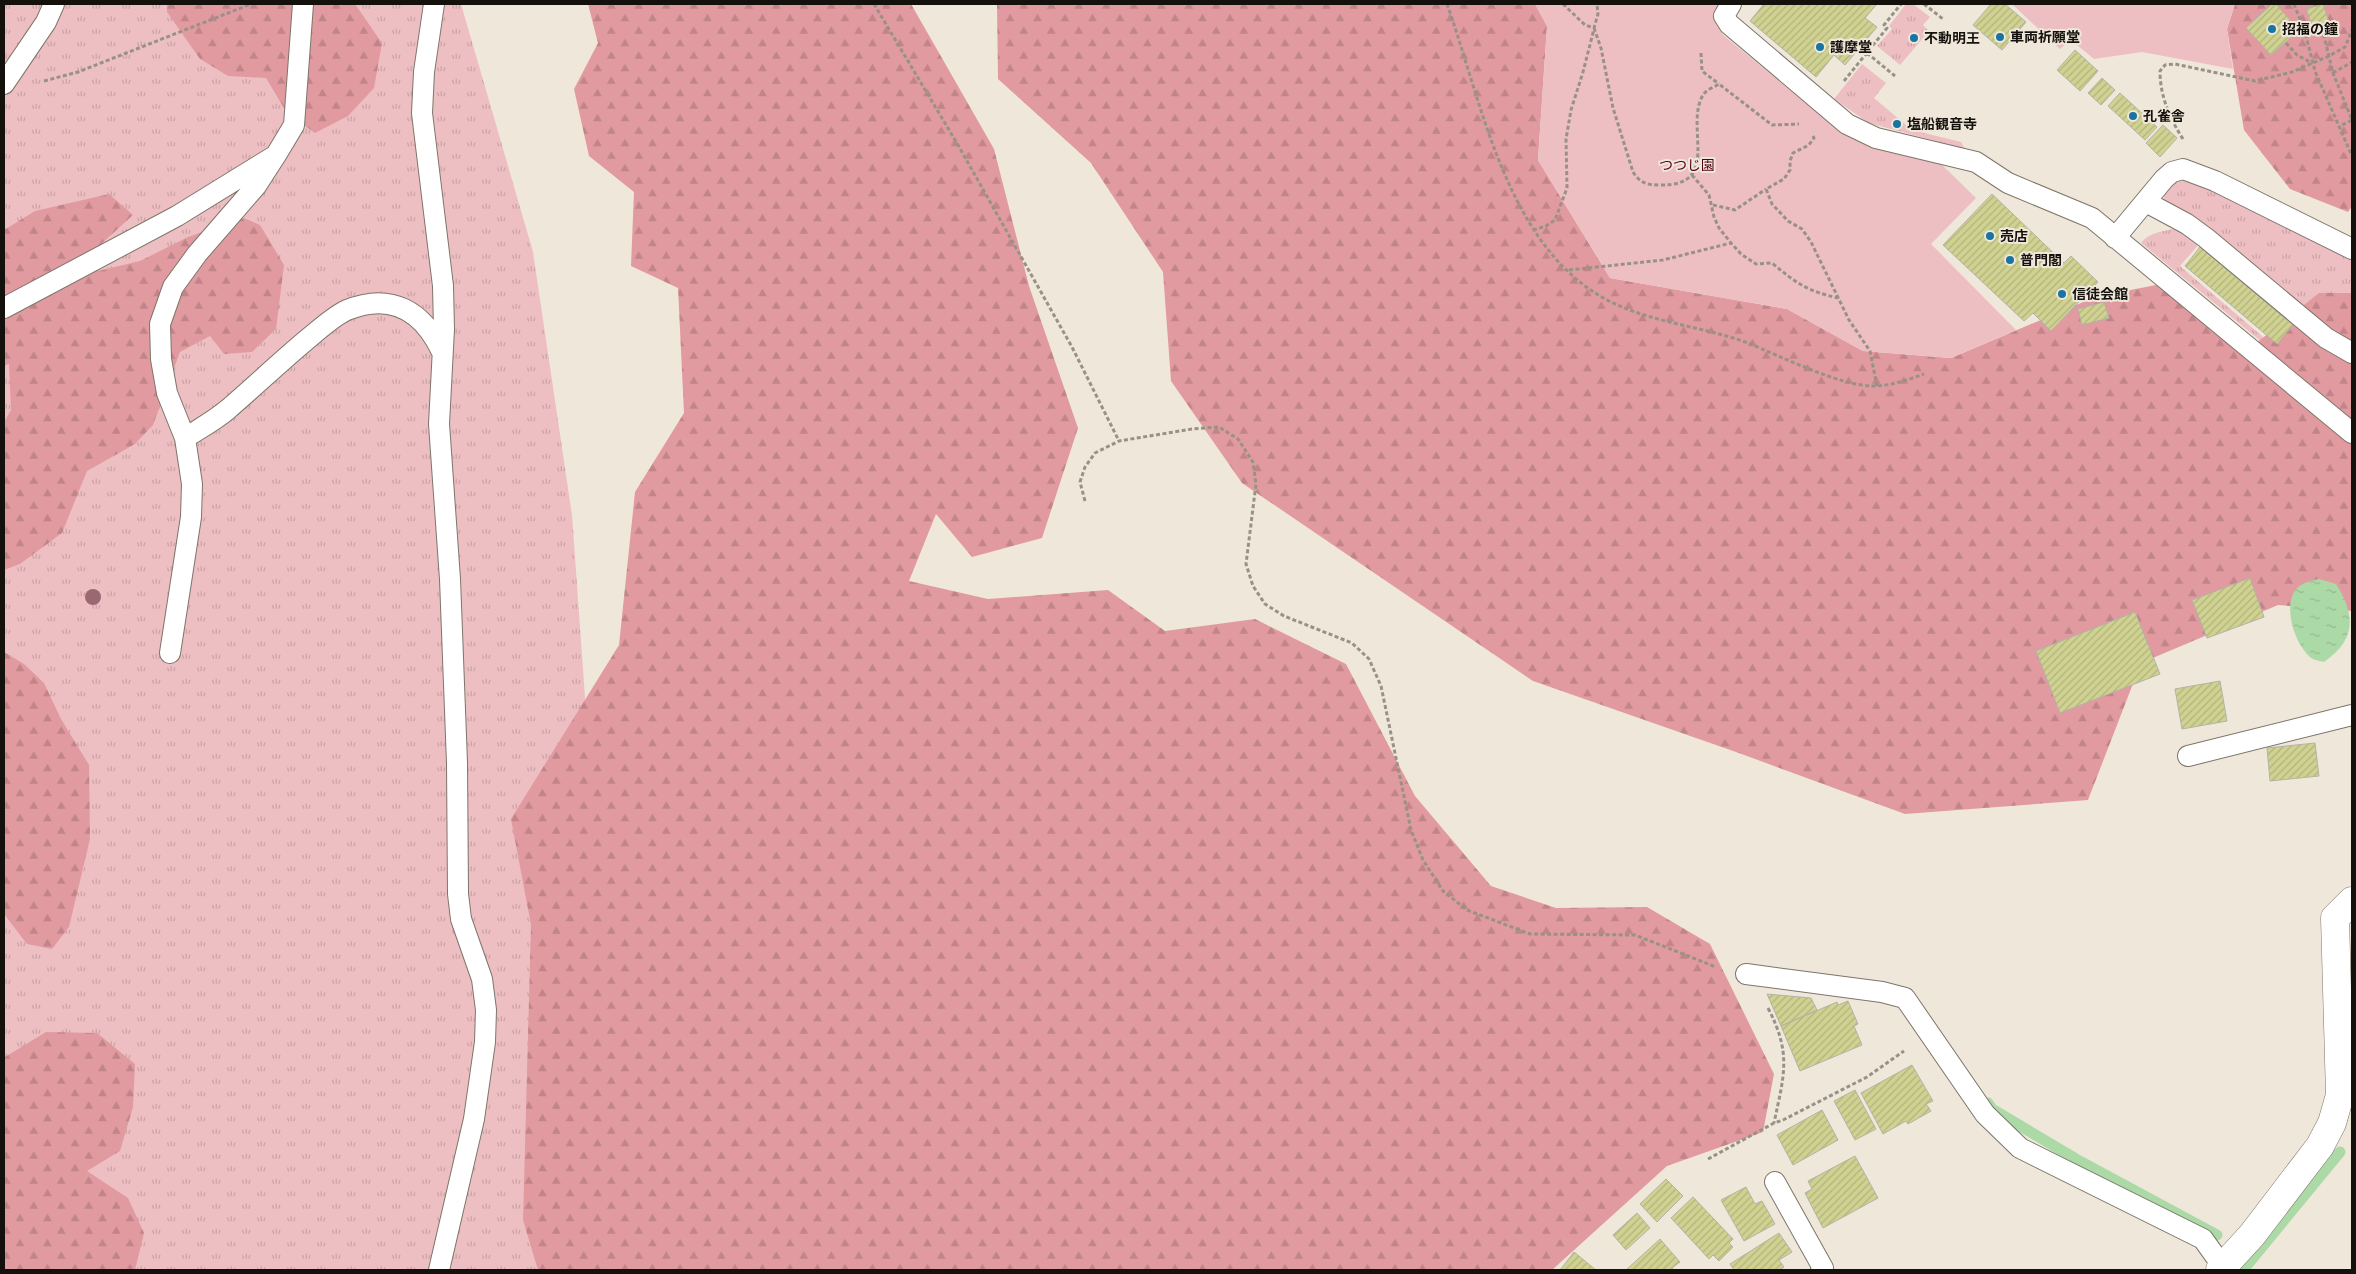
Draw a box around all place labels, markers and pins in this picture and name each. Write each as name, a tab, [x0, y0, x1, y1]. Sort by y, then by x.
place label: 招福の鐘	[2282, 20, 2338, 38]
marker: 招福の鐘	[2266, 23, 2278, 35]
place label: 車両祈願堂	[2010, 28, 2080, 46]
place label: 不動明王	[1924, 29, 1980, 47]
marker: 車両祈願堂	[1994, 31, 2006, 43]
marker: 不動明王	[1908, 32, 1920, 44]
place label: 護摩堂	[1830, 38, 1872, 56]
marker: 護摩堂	[1814, 41, 1826, 53]
place label: 孔雀舎	[2143, 107, 2185, 125]
marker: 孔雀舎	[2127, 110, 2139, 122]
place label: 塩船観音寺	[1907, 115, 1977, 133]
marker: 塩船観音寺	[1891, 118, 1903, 130]
place label: 売店	[2000, 227, 2028, 245]
marker: 売店	[1984, 230, 1996, 242]
place label: 普門閣	[2020, 251, 2062, 269]
marker: 普門閣	[2004, 254, 2016, 266]
place label: 信徒会館	[2072, 285, 2128, 303]
marker: 信徒会館	[2056, 288, 2068, 300]

